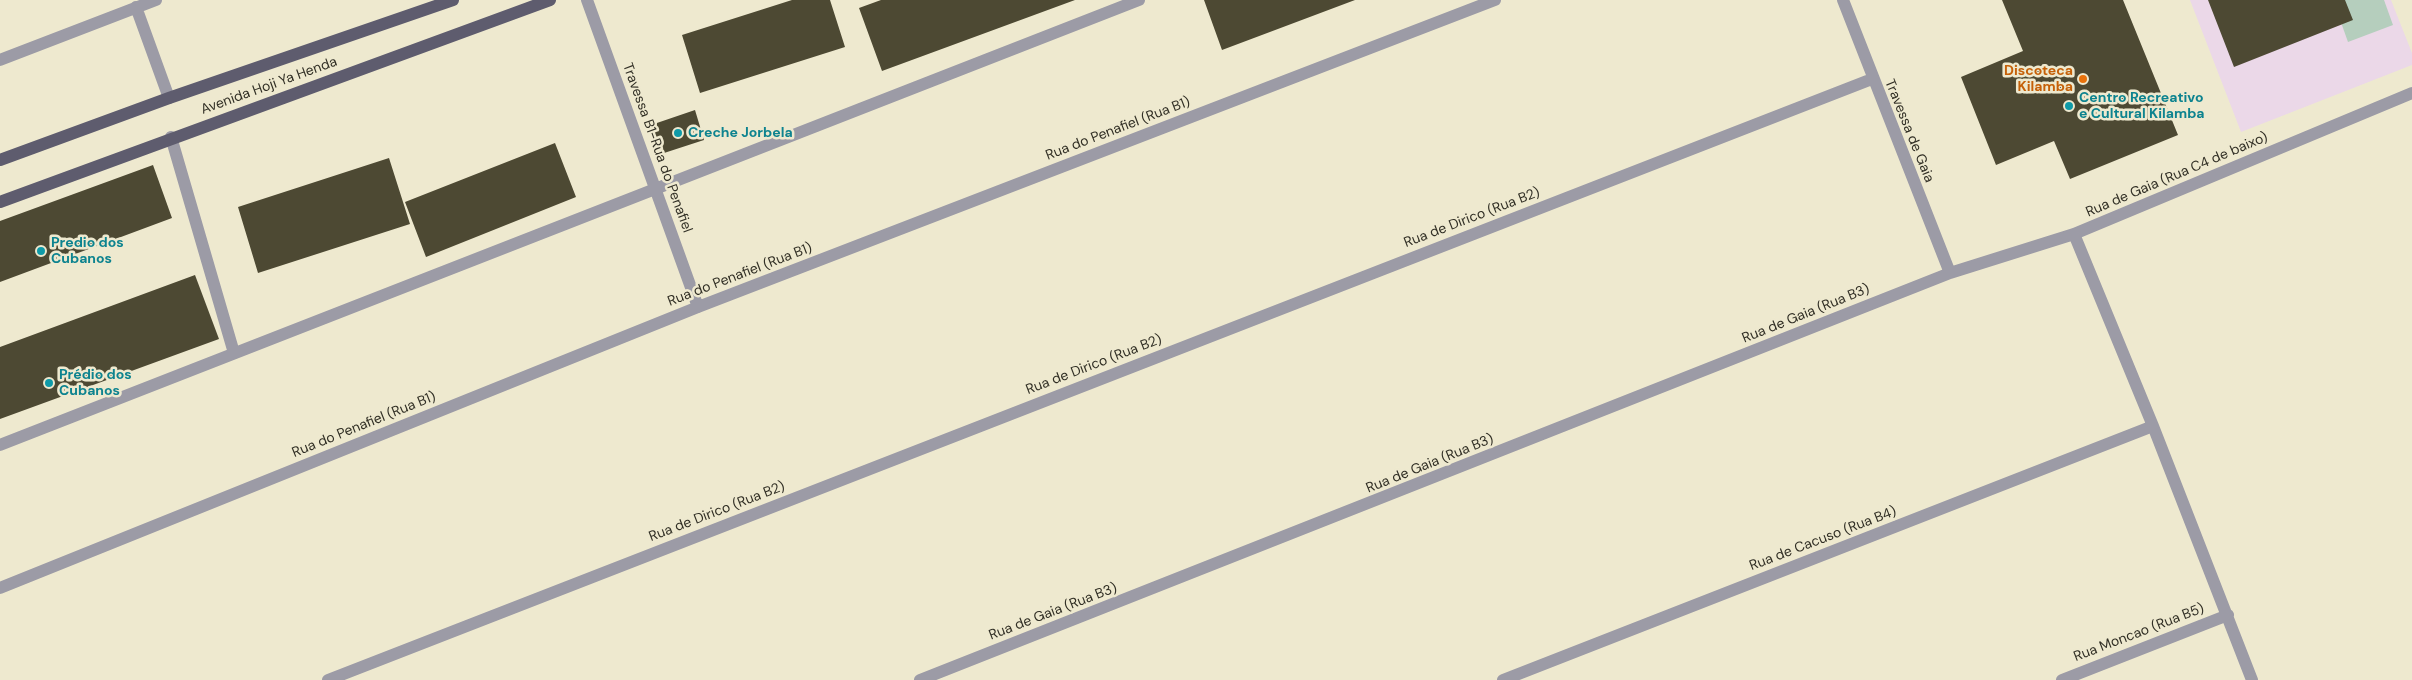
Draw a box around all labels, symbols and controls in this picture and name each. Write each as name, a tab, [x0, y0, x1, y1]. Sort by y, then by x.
street label: Avenida Hoji Ya Henda	[199, 54, 339, 118]
street label: Travessa B1-Rua do Penafiel	[618, 61, 696, 235]
place label: Discoteca Kilamba	[2004, 63, 2073, 95]
marker: Discoteca Kilamba	[2077, 73, 2089, 85]
street label: Travessa de Gaia	[1881, 77, 1937, 185]
place label: Centro Recreativo e Cultural Kilamba	[2079, 90, 2205, 122]
street label: Rua do Penafiel (Rua B1)	[1043, 94, 1193, 164]
marker: Centro Recreativo e Cultural Kilamba	[2063, 100, 2075, 112]
place label: Creche Jorbela	[688, 125, 793, 141]
marker: Creche Jorbela	[672, 127, 684, 139]
street label: Rua de Gaia (Rua C4 de baixo)	[2084, 129, 2270, 221]
street label: Rua de Dirico (Rua B2)	[1402, 184, 1542, 252]
place label: Predio dos Cubanos	[51, 235, 124, 268]
street label: Rua do Penafiel (Rua B1)	[665, 240, 815, 310]
marker: Predio dos Cubanos	[35, 245, 47, 257]
street label: Rua de Gaia (Rua B3)	[1740, 281, 1872, 347]
street label: Rua de Dirico (Rua B2)	[1024, 331, 1164, 399]
place label: Prédio dos Cubanos	[59, 367, 132, 400]
marker: Prédio dos Cubanos	[43, 377, 55, 389]
street label: Rua do Penafiel (Rua B1)	[290, 388, 438, 462]
street label: Rua de Gaia (Rua B3)	[1364, 431, 1496, 497]
street label: Rua de Dirico (Rua B2)	[647, 478, 787, 546]
street label: Rua de Cacuso (Rua B4)	[1747, 503, 1899, 575]
street label: Rua de Gaia (Rua B3)	[987, 580, 1119, 644]
street label: Rua Moncao (Rua B5)	[2071, 600, 2207, 666]

